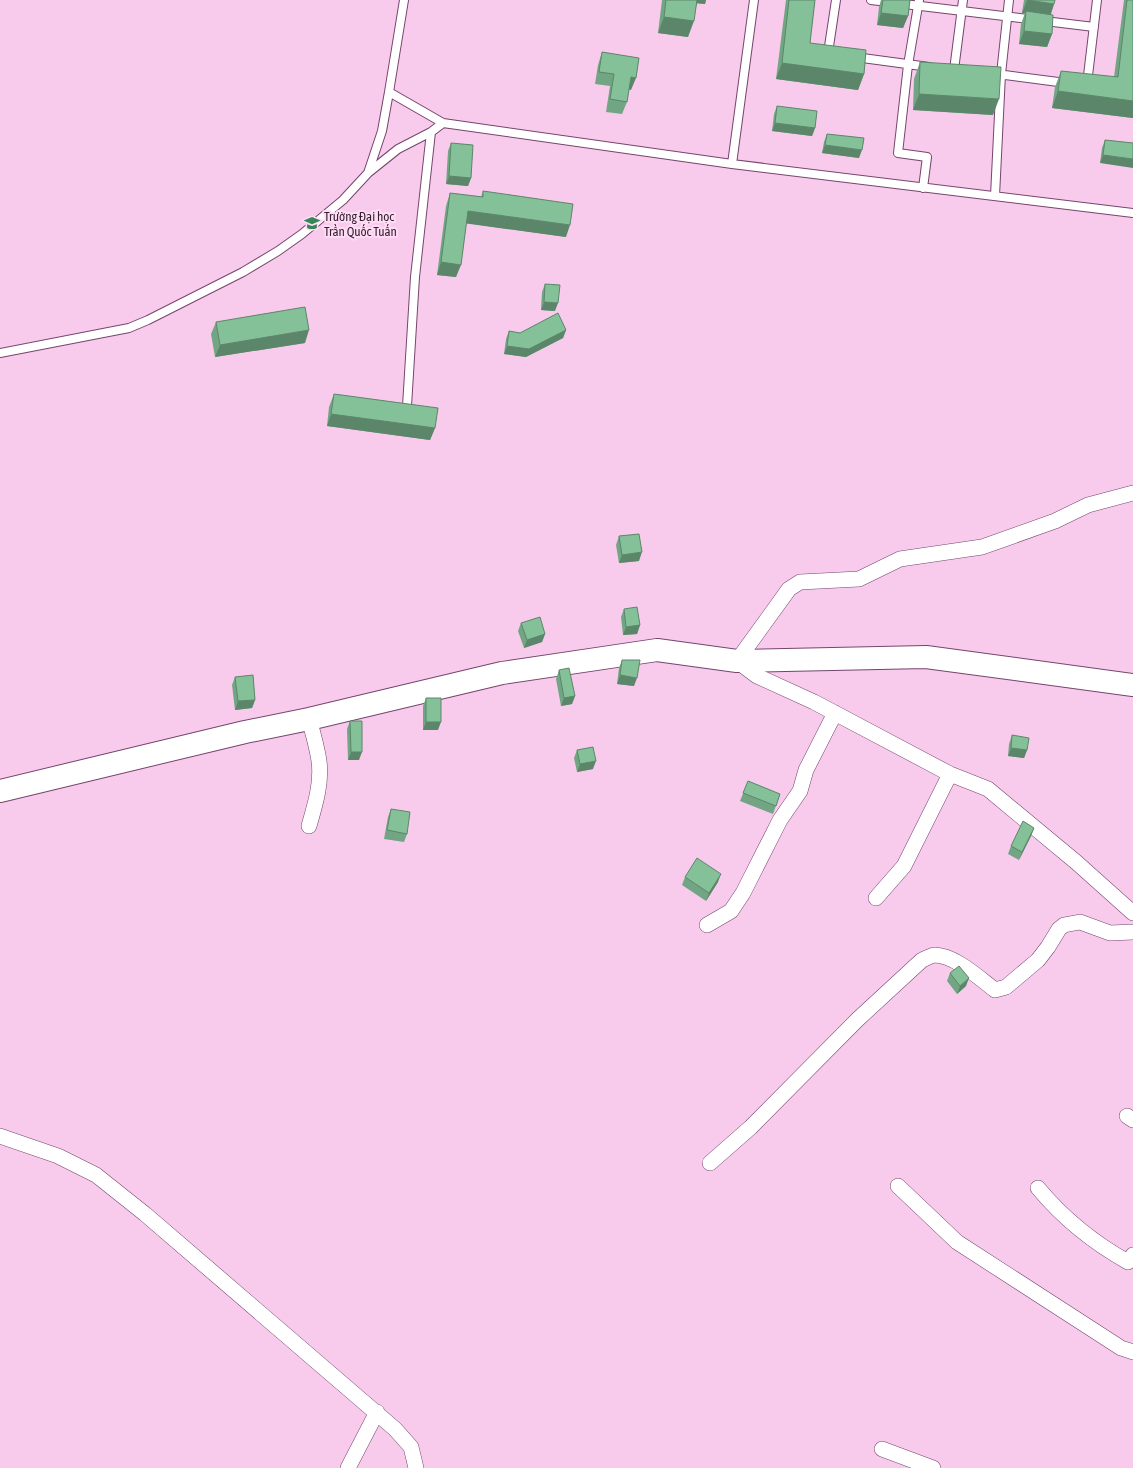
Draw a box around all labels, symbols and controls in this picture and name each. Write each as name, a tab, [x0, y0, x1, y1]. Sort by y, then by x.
place label: Trường Đại học Trần Quốc Tuấn	[324, 209, 397, 239]
school or university icon: Trường Đại học Trần Quốc Tuấn	[303, 214, 321, 232]

